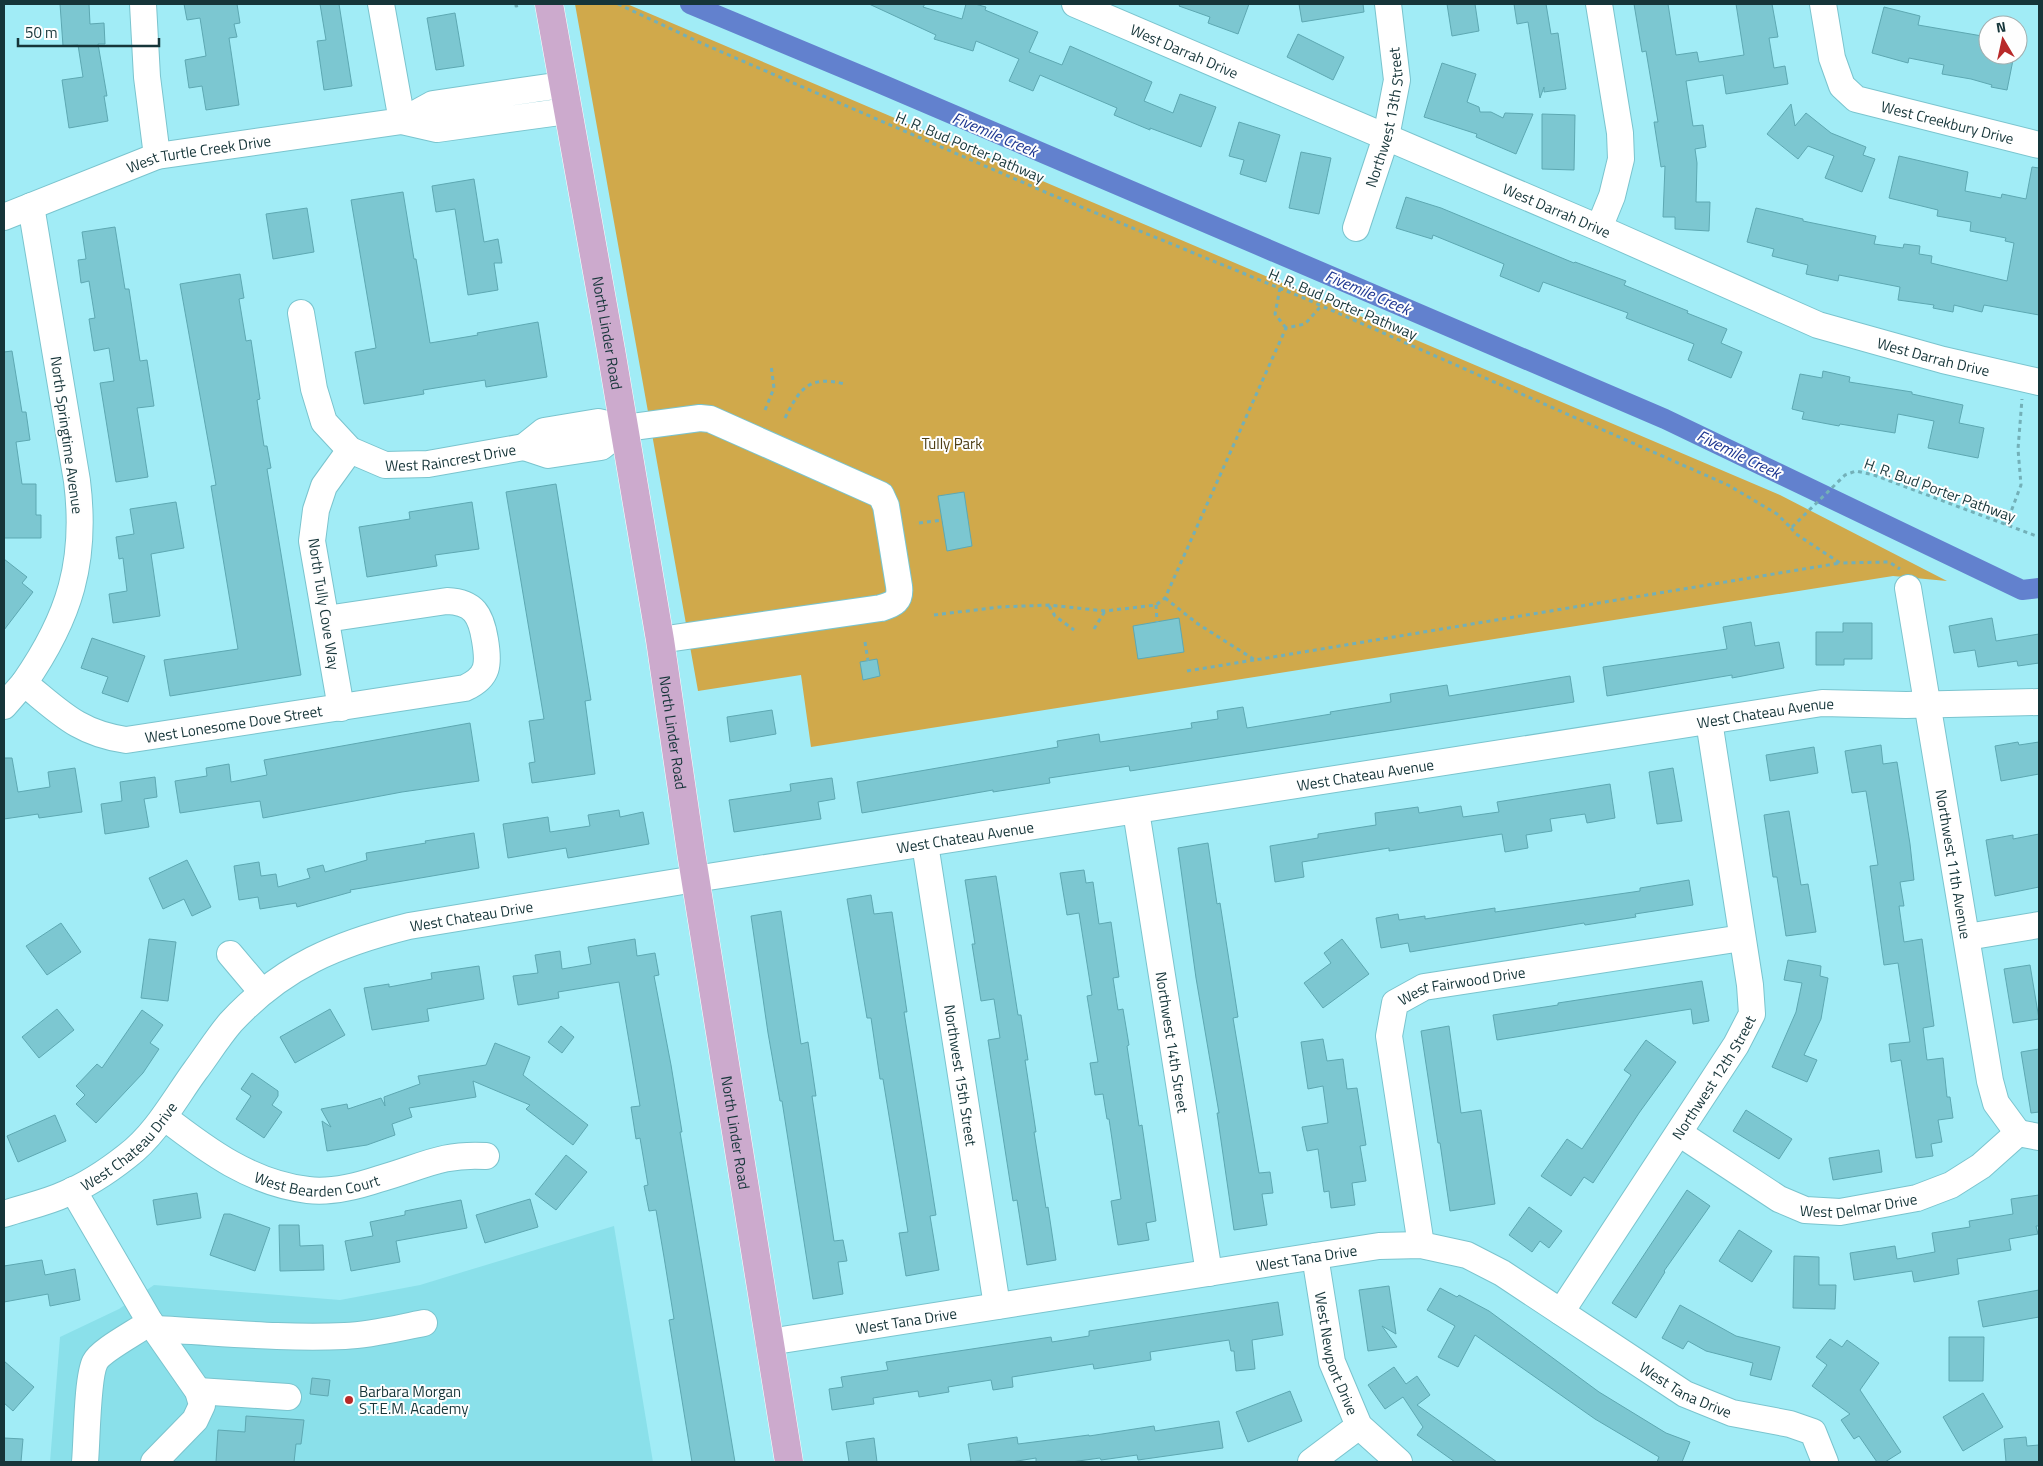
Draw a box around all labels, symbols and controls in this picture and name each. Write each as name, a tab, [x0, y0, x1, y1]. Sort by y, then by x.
scale bar	[18, 15, 159, 47]
north arrow	[1978, 15, 2028, 65]
text: N	[1994, 16, 2007, 38]
street label: West Darrah Drive	[1127, 18, 1242, 84]
text: 50 m	[25, 21, 58, 44]
street label: Northwest 13th Street	[1359, 45, 1409, 190]
street label: West Creekbury Drive	[1879, 94, 2016, 150]
street label: H. R. Bud Porter Pathway	[892, 105, 1048, 189]
water label: Fivemile Creek	[949, 105, 1043, 163]
street label: West Turtle Creek Drive	[123, 128, 272, 179]
street label: West Darrah Drive	[1499, 177, 1615, 243]
street label: H. R. Bud Porter Pathway	[1265, 262, 1421, 346]
water label: Fivemile Creek	[1322, 263, 1416, 321]
street label: North Linder Road	[586, 274, 629, 391]
street label: West Darrah Drive	[1874, 331, 1992, 382]
street label: North Springtime Avenue	[45, 355, 89, 515]
water label: Fivemile Creek	[1693, 423, 1787, 485]
park label: Tully Park	[922, 432, 982, 455]
street label: West Raincrest Drive	[385, 437, 518, 476]
street label: H. R. Bud Porter Pathway	[1861, 452, 2019, 528]
street label: North Tully Cove Way	[302, 536, 346, 672]
street label: North Linder Road	[654, 674, 693, 791]
street label: West Chateau Avenue	[1695, 691, 1834, 734]
street label: West Lonesome Dove Street	[143, 698, 325, 748]
street label: West Chateau Avenue	[1295, 752, 1435, 796]
street label: Northwest 11th Avenue	[1930, 788, 1978, 941]
street label: West Chateau Avenue	[895, 815, 1035, 859]
street label: West Chateau Drive	[408, 894, 535, 937]
street label: West Fairwood Drive	[1393, 960, 1527, 1011]
street label: Northwest 14th Street	[1150, 970, 1195, 1115]
street label: Northwest 15th Street	[939, 1003, 984, 1148]
street label: Northwest 12th Street	[1666, 1010, 1761, 1144]
street label: North Linder Road	[716, 1074, 757, 1191]
street label: West Chateau Drive	[76, 1097, 182, 1196]
street label: West Bearden Court	[251, 1165, 383, 1202]
street label: West Delmar Drive	[1799, 1187, 1919, 1224]
street label: West Tana Drive	[1254, 1238, 1359, 1277]
street label: West Newport Drive	[1309, 1290, 1365, 1418]
street label: West Tana Drive	[854, 1301, 958, 1340]
street label: West Tana Drive	[1635, 1356, 1735, 1423]
place label: Barbara Morgan S.T.E.M. Academy	[359, 1380, 468, 1420]
marker: Barbara Morgan S.T.E.M. Academy	[343, 1394, 355, 1406]

